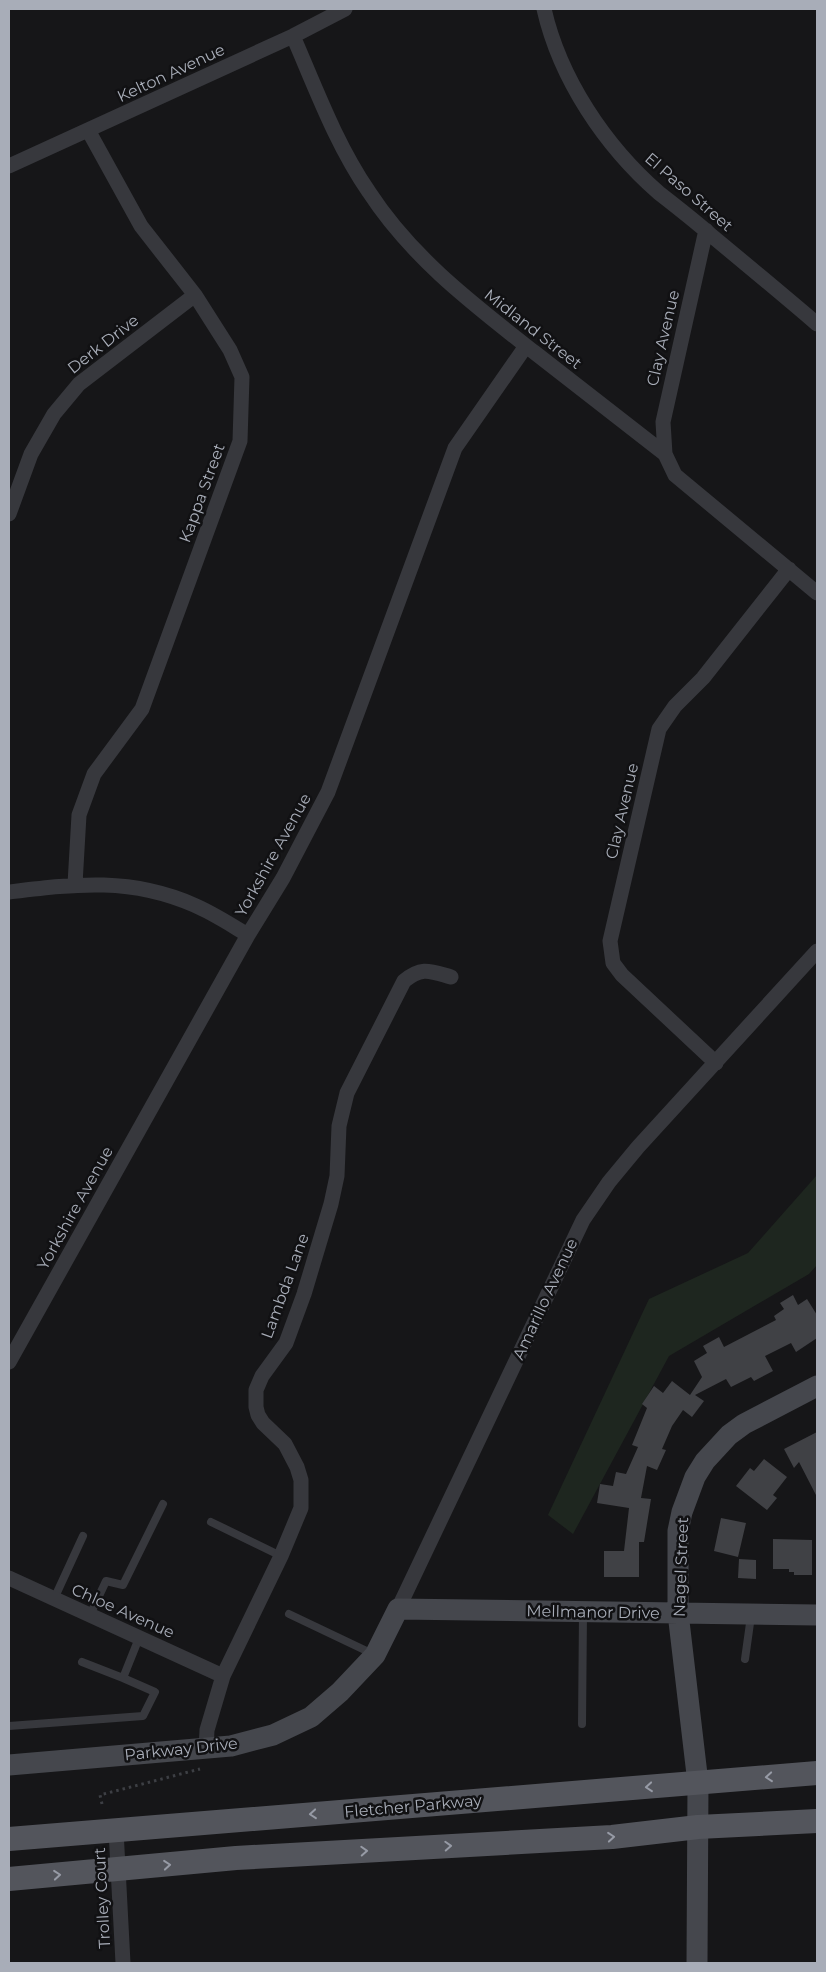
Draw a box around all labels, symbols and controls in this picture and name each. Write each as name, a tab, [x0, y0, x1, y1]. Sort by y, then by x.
street label: Kelton Avenue	[114, 40, 228, 106]
street label: El Paso Street	[641, 149, 737, 236]
street label: Midland Street	[480, 285, 586, 373]
street label: Clay Avenue	[643, 288, 683, 388]
street label: Derk Drive	[64, 310, 142, 378]
street label: Kappa Street	[175, 440, 229, 545]
street label: Clay Avenue	[602, 761, 642, 861]
street label: Yorkshire Avenue	[231, 790, 315, 920]
street label: Yorkshire Avenue	[33, 1143, 117, 1273]
street label: Lambda Lane	[257, 1231, 313, 1341]
street label: Amarillo Avenue	[509, 1235, 581, 1363]
street label: Nagel Street	[670, 1516, 692, 1617]
street label: Chloe Avenue	[69, 1580, 177, 1642]
street label: Mellmanor Drive	[526, 1601, 660, 1623]
street label: Parkway Drive	[123, 1734, 239, 1764]
one-way arrow	[764, 1771, 772, 1782]
one-way arrow	[645, 1782, 653, 1793]
street label: Fletcher Parkway	[343, 1790, 483, 1821]
one-way arrow	[308, 1808, 316, 1819]
one-way arrow	[607, 1832, 615, 1843]
one-way arrow	[444, 1841, 452, 1852]
street label: Trolley Court	[90, 1846, 114, 1949]
one-way arrow	[360, 1846, 368, 1856]
one-way arrow	[163, 1859, 171, 1870]
one-way arrow	[54, 1870, 62, 1881]

